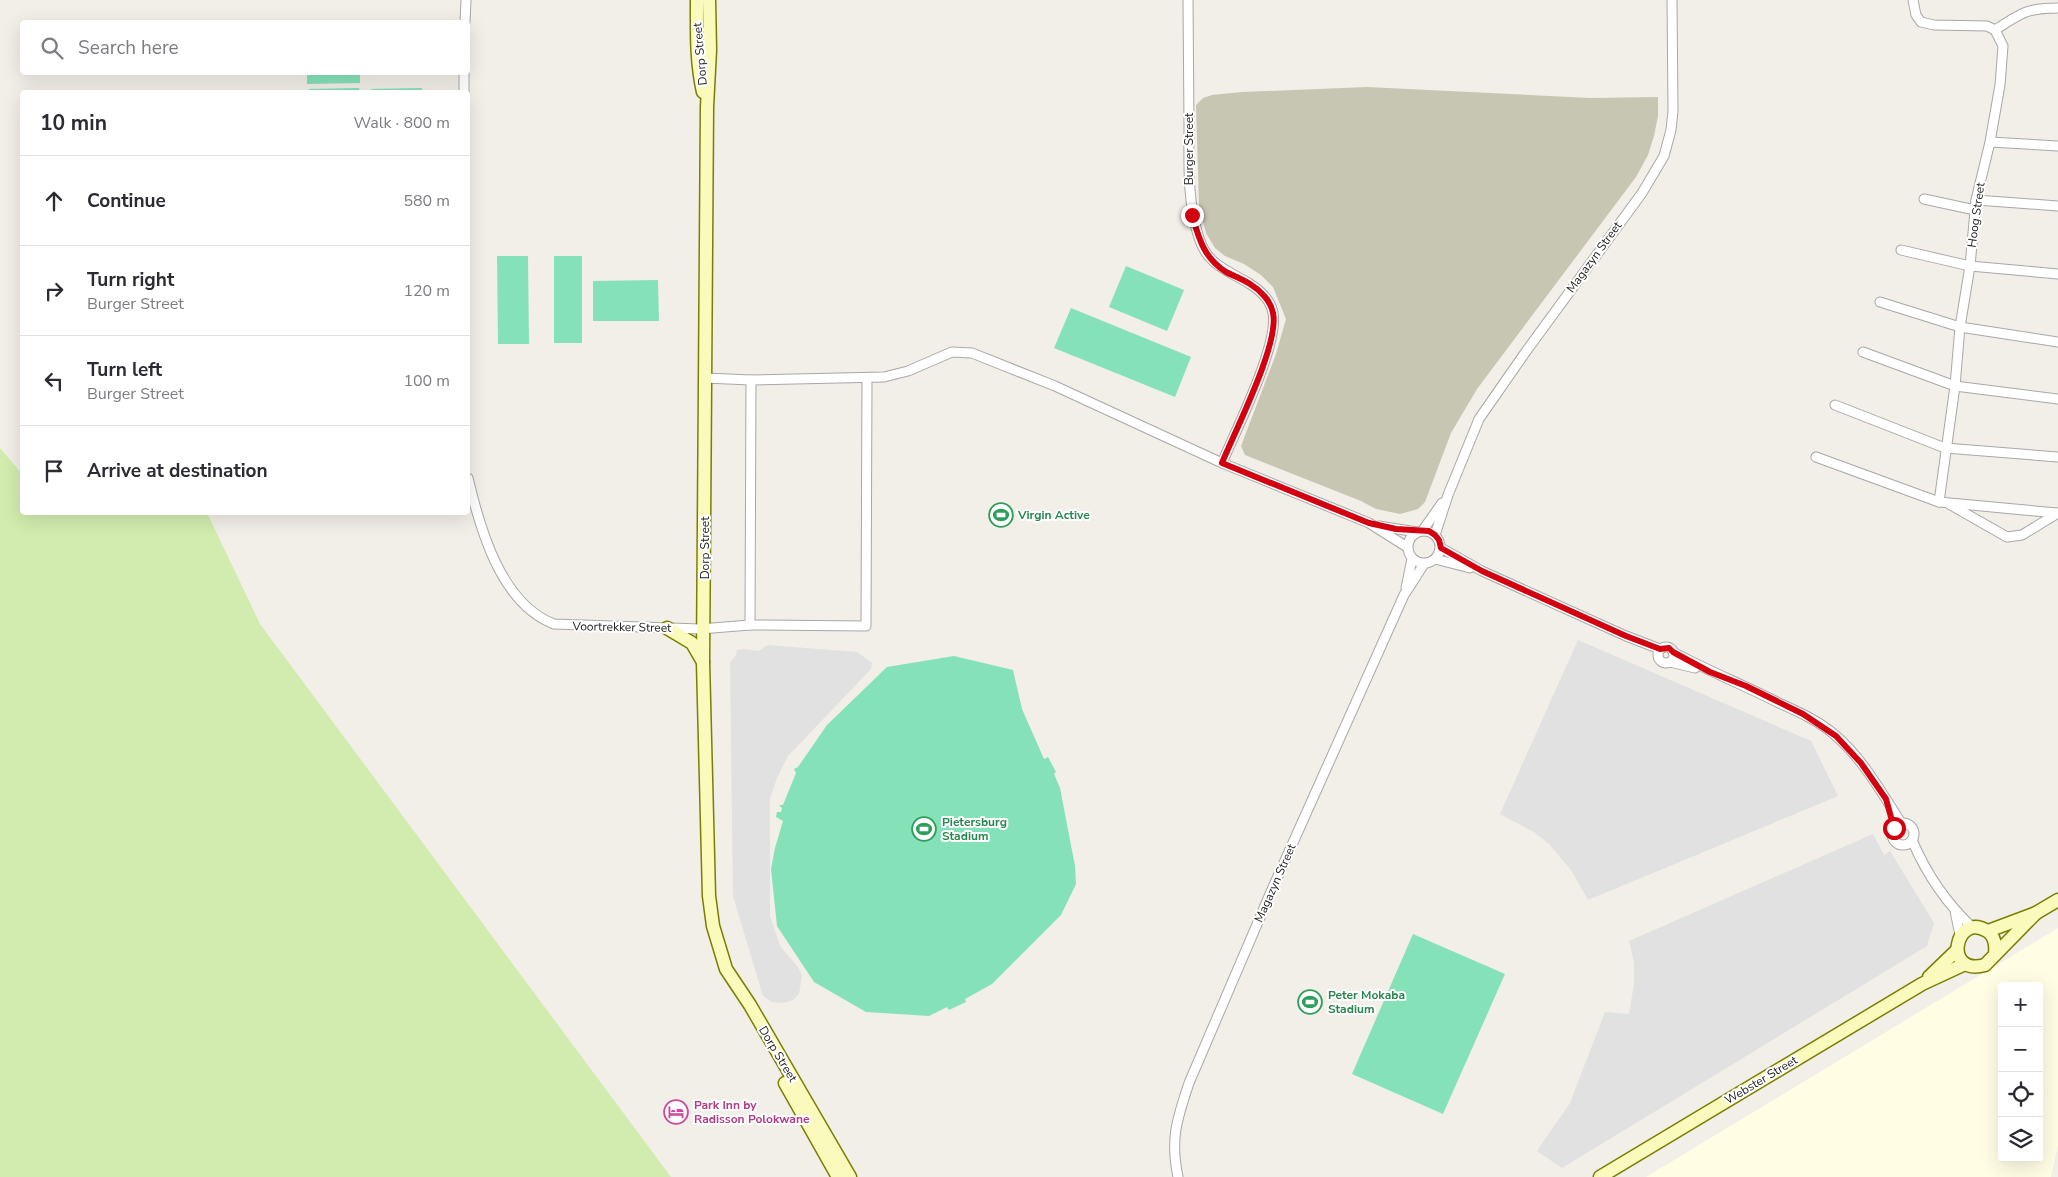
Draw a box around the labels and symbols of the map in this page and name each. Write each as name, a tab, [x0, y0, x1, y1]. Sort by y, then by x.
street label: Dorp Street	[689, 21, 711, 86]
street label: Burger Street	[1181, 112, 1197, 185]
street label: Hoog Street	[1964, 181, 1989, 248]
route end	[1181, 204, 1204, 227]
street label: Magazyn Street	[1563, 218, 1626, 296]
sports icon: Virgin Active	[988, 502, 1014, 528]
place label: Virgin Active	[1017, 507, 1090, 523]
street label: Dorp Street	[697, 516, 713, 579]
street label: Voortrekker Street	[572, 618, 672, 636]
place label: Pietersburg Stadium	[942, 814, 1007, 844]
sports icon: Pietersburg Stadium	[911, 816, 937, 842]
route start	[1883, 817, 1906, 840]
street label: Magazyn Street	[1251, 841, 1300, 925]
place label: Peter Mokaba Stadium	[1328, 987, 1405, 1017]
sports icon: Peter Mokaba Stadium	[1297, 989, 1323, 1015]
street label: Dorp Street	[755, 1023, 801, 1086]
street label: Webster Street	[1722, 1052, 1801, 1108]
place label: Park Inn by Radisson Polokwane	[694, 1097, 810, 1127]
hotel icon: Park Inn by Radisson Polokwane	[663, 1099, 689, 1125]

